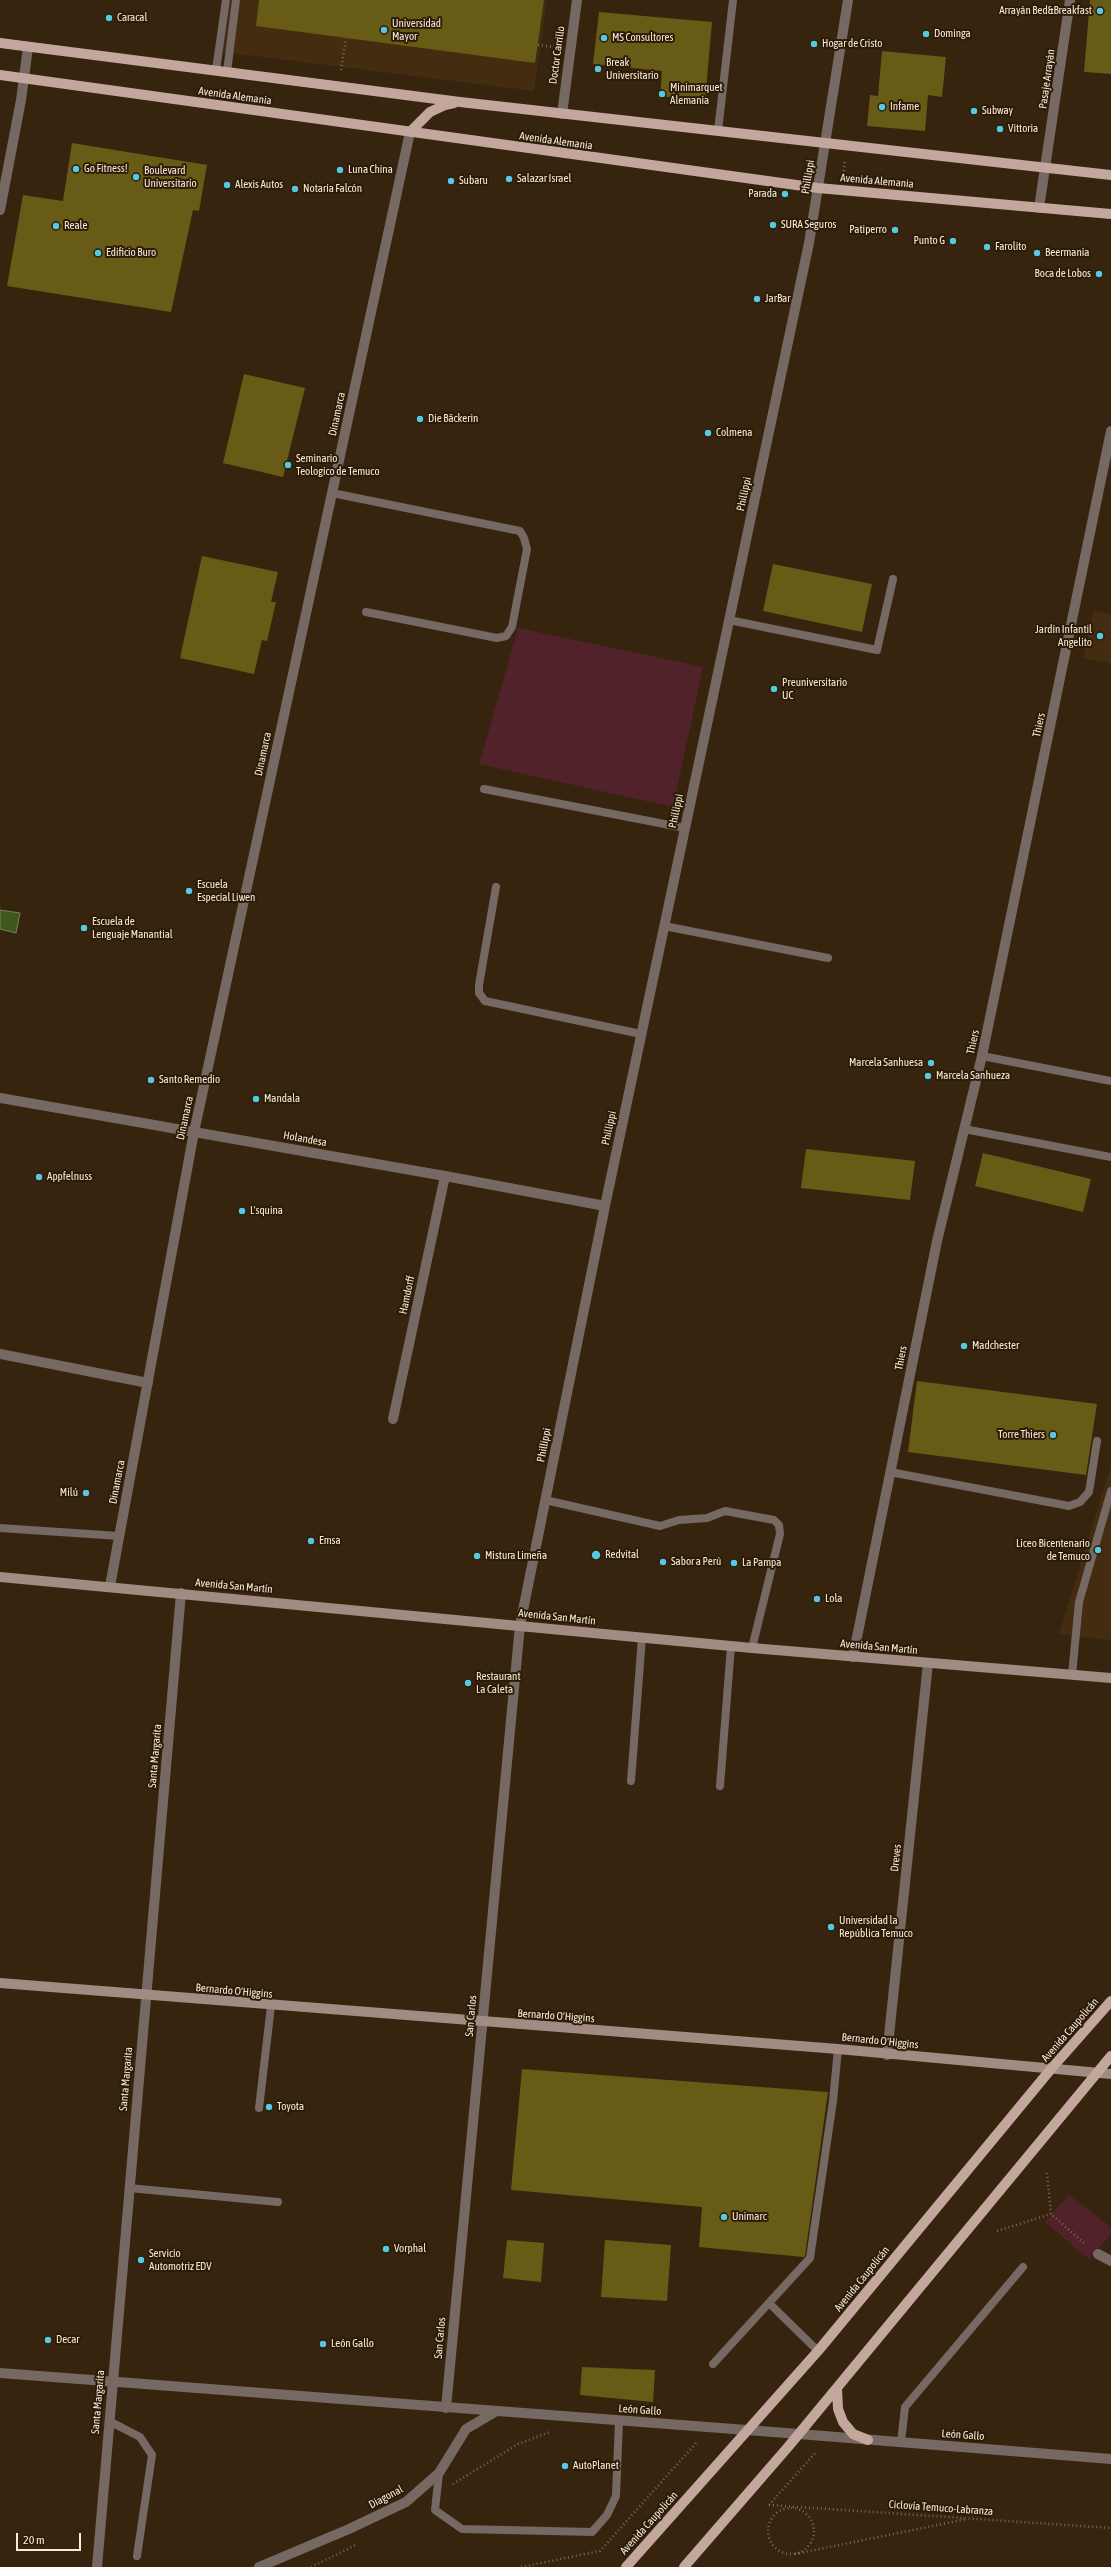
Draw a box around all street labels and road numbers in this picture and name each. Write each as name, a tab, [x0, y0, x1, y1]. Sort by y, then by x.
street label: Doctor Carrillo	[546, 25, 568, 85]
street label: Pasaje Arrayán	[1036, 48, 1058, 110]
street label: Avenida Alemania	[198, 84, 272, 108]
street label: Avenida Alemania	[519, 129, 593, 153]
street label: Phillippi	[799, 159, 817, 195]
street label: Avenida Alemania	[840, 171, 914, 191]
street label: Dinamarca	[326, 391, 348, 437]
street label: Phillippi	[734, 476, 754, 512]
street label: Thiers	[1030, 712, 1048, 738]
street label: Dinamarca	[252, 731, 274, 777]
street label: Phillippi	[666, 793, 686, 829]
street label: Thiers	[964, 1029, 982, 1055]
street label: Dinamarca	[174, 1095, 196, 1141]
street label: Phillippi	[599, 1110, 619, 1146]
street label: Holandesa	[282, 1129, 328, 1149]
street label: Hamdorff	[396, 1275, 418, 1315]
street label: Thiers	[892, 1345, 910, 1371]
street label: Phillippi	[534, 1427, 554, 1463]
street label: Dinamarca	[106, 1459, 128, 1505]
street label: Avenida San Martín	[195, 1576, 273, 1596]
street label: Avenida San Martín	[518, 1606, 596, 1628]
street label: Avenida San Martín	[840, 1637, 918, 1657]
street label: Santa Margarita	[146, 1724, 164, 1788]
street label: Dreves	[888, 1844, 904, 1872]
street label: Bernardo O'Higgins	[195, 1981, 273, 2001]
street label: San Carlos	[463, 1995, 479, 2037]
street label: Avenida Caupolicán	[1039, 1995, 1101, 2065]
street label: Bernardo O'Higgins	[517, 2007, 595, 2025]
street label: Bernardo O'Higgins	[841, 2030, 919, 2052]
street label: Santa Margarita	[117, 2047, 135, 2111]
street label: Avenida Caupolicán	[832, 2244, 892, 2314]
street label: San Carlos	[432, 2317, 448, 2359]
street label: Santa Margarita	[89, 2370, 107, 2434]
street label: León Gallo	[618, 2402, 662, 2418]
street label: León Gallo	[941, 2427, 985, 2443]
street label: Diagonal	[367, 2483, 405, 2511]
street label: Avenida Caupolicán	[617, 2489, 681, 2557]
street label: Ciclovía Temuco-Labranza	[888, 2498, 994, 2518]

